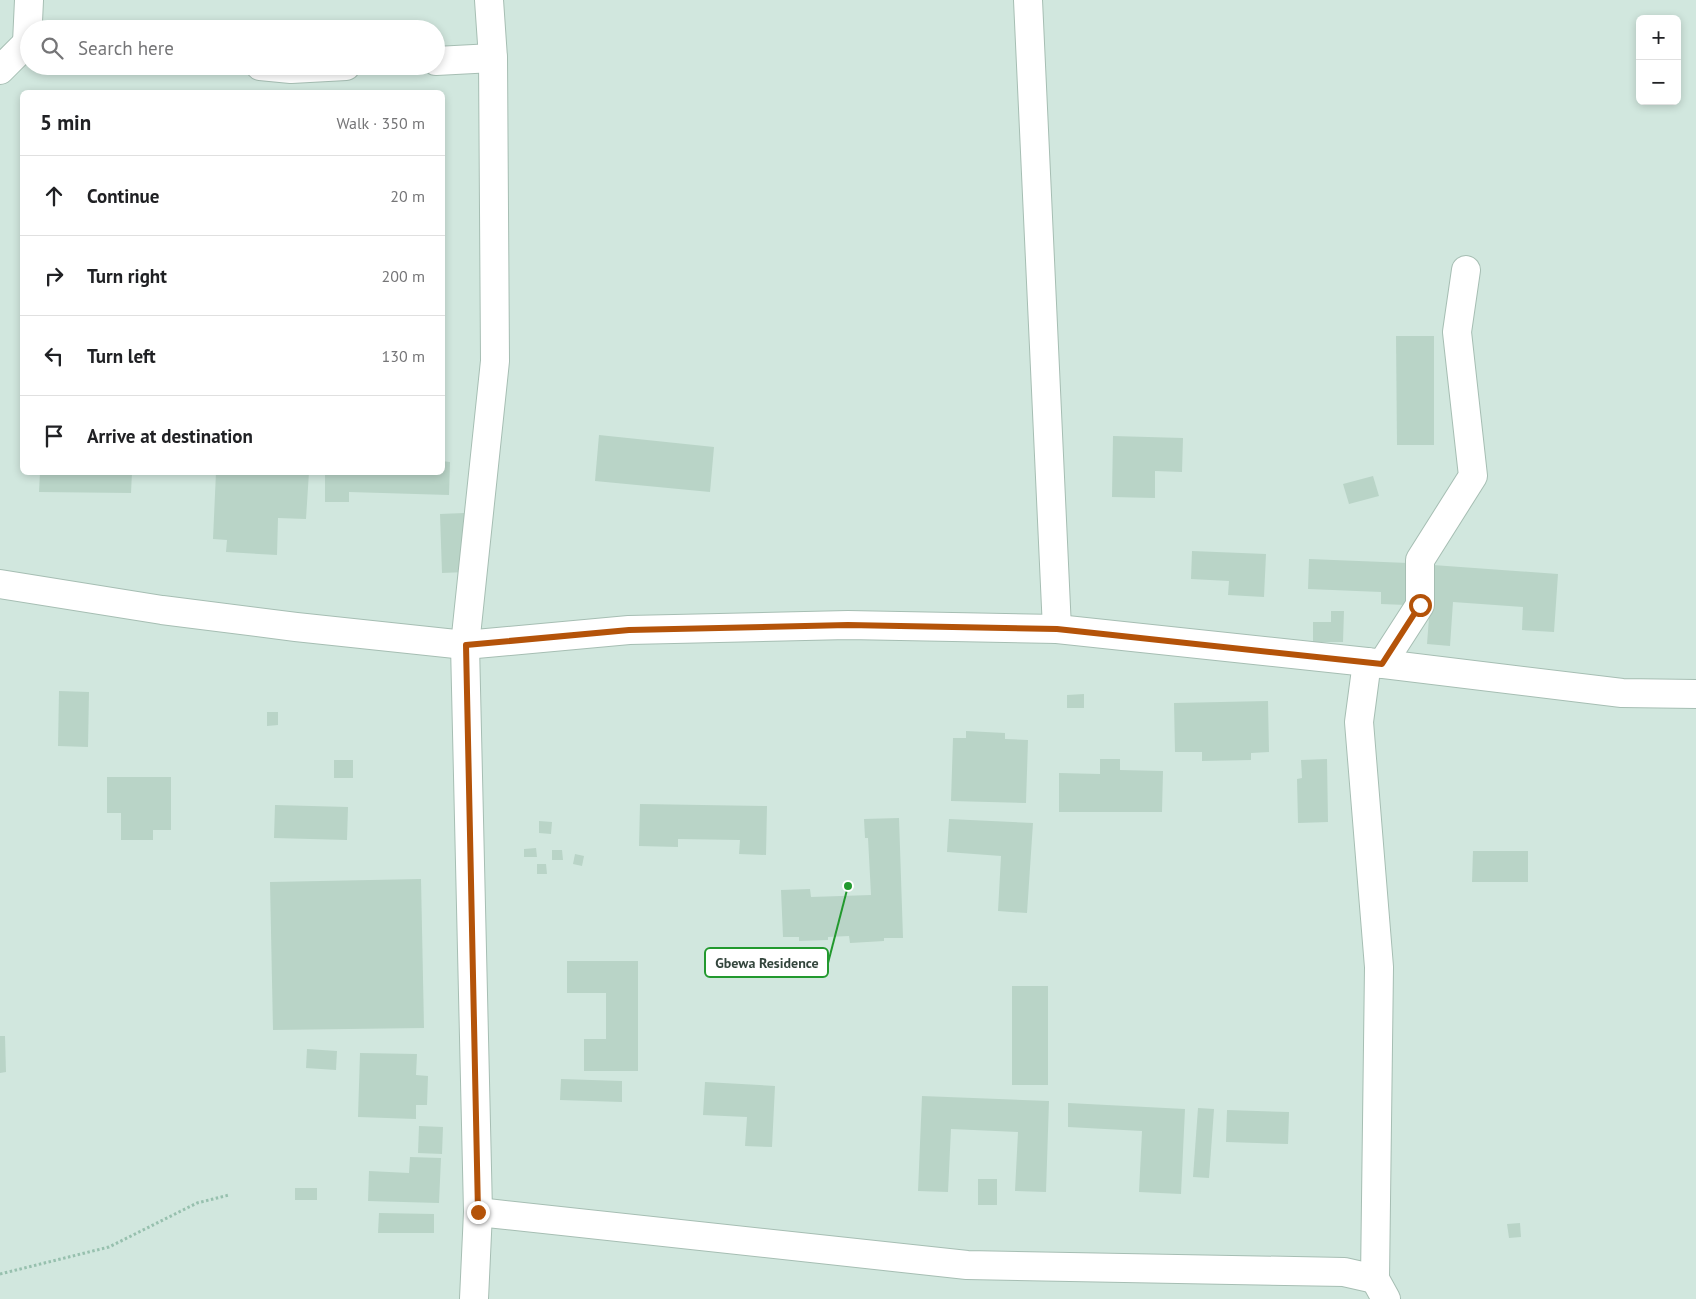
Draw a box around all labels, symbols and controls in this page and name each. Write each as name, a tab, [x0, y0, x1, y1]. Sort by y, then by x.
map controls	[1636, 15, 1681, 105]
button: +	[1636, 15, 1681, 60]
search box	[20, 20, 445, 75]
icon: search	[38, 34, 66, 62]
text: Search here	[78, 36, 174, 60]
button: −	[1636, 60, 1681, 105]
text: 5 min	[40, 109, 91, 136]
text: Walk · 350 m	[336, 113, 425, 133]
icon: ahead	[40, 182, 68, 210]
text: Continue	[87, 184, 159, 208]
text: 20 m	[390, 186, 425, 206]
icon: right	[40, 262, 68, 290]
text: Turn right	[87, 264, 167, 288]
text: 200 m	[382, 266, 425, 286]
icon: left	[40, 342, 68, 370]
text: Turn left	[87, 344, 156, 368]
text: 130 m	[382, 346, 425, 366]
icon: arrive	[40, 422, 68, 450]
text: Arrive at destination	[87, 424, 253, 448]
route start	[1409, 594, 1432, 617]
callout: Gbewa Residence	[705, 948, 828, 977]
text: Gbewa Residence	[715, 954, 819, 972]
route end	[467, 1201, 490, 1224]

